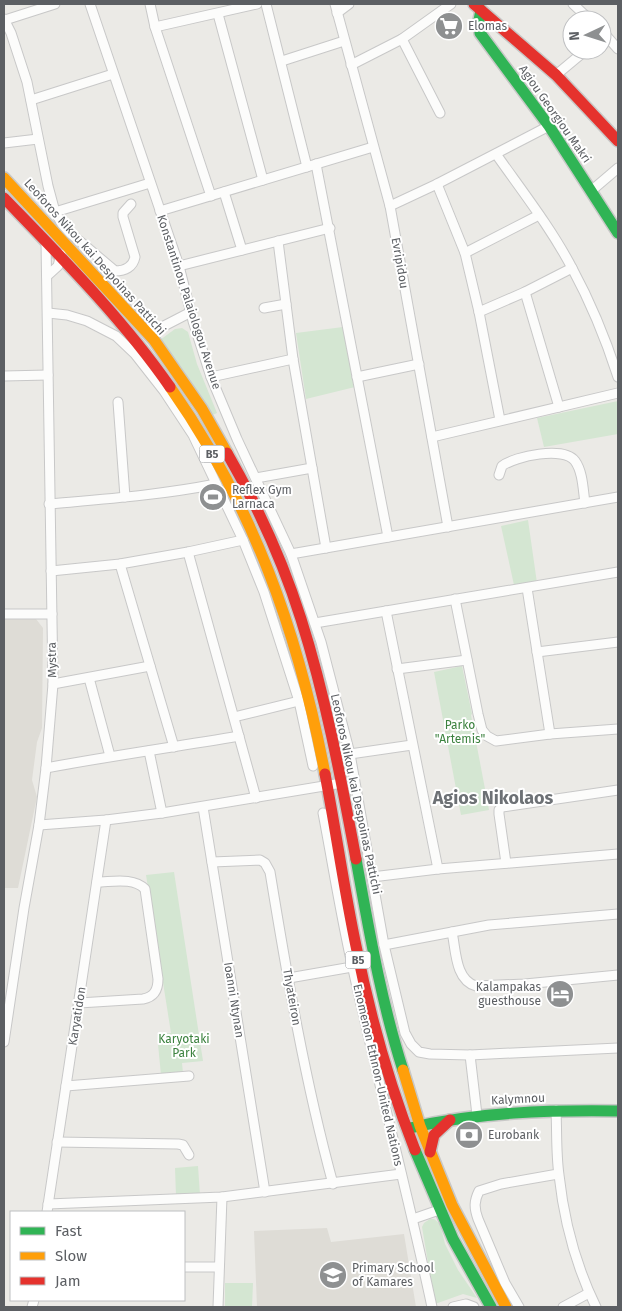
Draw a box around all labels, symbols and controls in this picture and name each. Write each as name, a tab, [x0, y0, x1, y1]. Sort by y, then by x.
north arrow	[562, 10, 612, 60]
supermarket icon: Elomas	[434, 11, 464, 41]
place label: Elomas	[468, 19, 507, 33]
text: N	[566, 31, 583, 41]
street label: Agiou Georgiou Makri	[516, 62, 594, 166]
street label: Leoforos Nikou kai Despoinas Pattichi	[21, 176, 169, 338]
street label: Konstantinou Palaiologou Avenue	[154, 213, 224, 391]
street label: Evripidou	[389, 236, 411, 290]
road number: B5	[200, 446, 224, 462]
sports icon: Reflex Gym Larnaca	[198, 482, 228, 512]
place label: Reflex Gym Larnaca	[232, 483, 292, 511]
street label: Mystra	[45, 642, 59, 678]
street label: Leoforos Nikou kai Despoinas Pattichi	[328, 692, 384, 896]
park label: Parko "Artemis"	[435, 718, 485, 746]
district label: Agios Nikolaos	[432, 787, 554, 809]
road number: B5	[346, 952, 370, 968]
street label: Ioanni Ntynan	[221, 961, 247, 1039]
street label: Thyateiron	[280, 967, 304, 1027]
hotel icon: Kalampakas guesthouse	[545, 979, 575, 1009]
place label: Kalampakas guesthouse	[476, 980, 541, 1008]
street label: Enomenon Ethnon-United Nations	[350, 983, 406, 1168]
street label: Karyatidon	[65, 986, 89, 1046]
park label: Karyotaki Park	[158, 1032, 210, 1060]
street label: Kalymnou	[491, 1091, 545, 1107]
bank icon: Eurobank	[454, 1120, 484, 1150]
place label: Eurobank	[488, 1128, 540, 1142]
legend	[10, 1211, 185, 1301]
text: Fast	[55, 1222, 82, 1240]
text: Slow	[55, 1247, 87, 1265]
school or university icon: Primary School of Kamares	[318, 1260, 348, 1290]
place label: Primary School of Kamares	[352, 1261, 435, 1289]
text: Jam	[55, 1272, 81, 1290]

